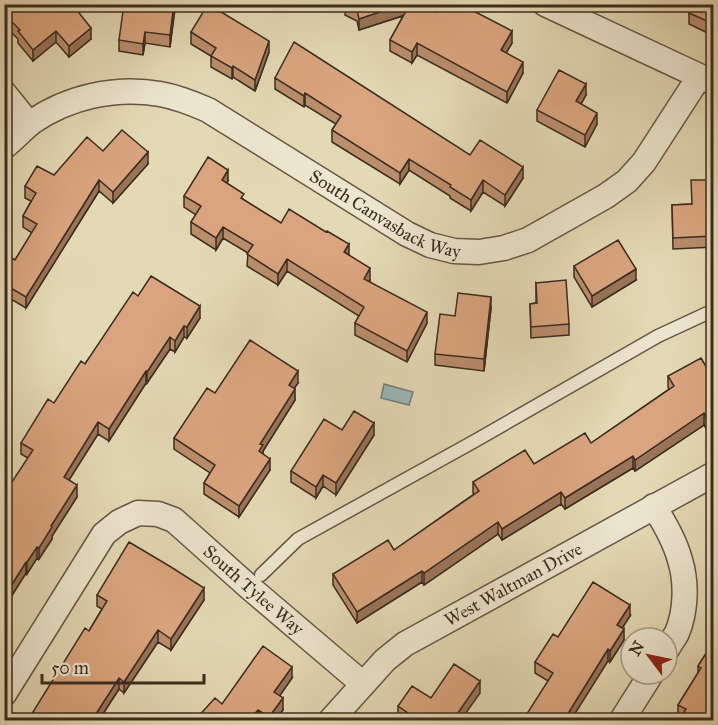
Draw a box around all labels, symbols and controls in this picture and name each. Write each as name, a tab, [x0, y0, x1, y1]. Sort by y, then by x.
street label: South Canvasback Way	[305, 165, 462, 262]
street label: West Waltman Drive	[441, 538, 586, 631]
street label: South Tylee Way	[199, 540, 309, 640]
north arrow	[619, 626, 679, 686]
text: N	[625, 637, 649, 659]
scale bar	[42, 647, 204, 685]
text: 50 m	[51, 657, 89, 679]

